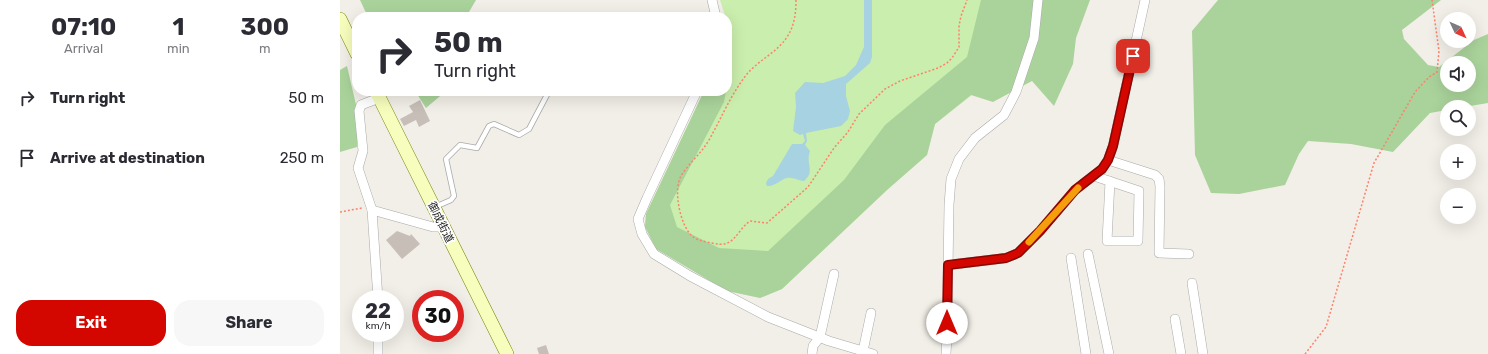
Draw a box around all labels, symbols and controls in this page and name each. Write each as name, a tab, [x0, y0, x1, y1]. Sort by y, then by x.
north arrow	[1440, 12, 1476, 48]
map controls	[1440, 12, 1476, 224]
text: 07:10	[51, 13, 116, 41]
text: 1	[172, 13, 184, 41]
text: 300	[241, 13, 289, 41]
text: 50 m	[434, 26, 503, 59]
icon: right	[368, 28, 420, 80]
pin	[1116, 39, 1150, 73]
text: Arrival	[64, 41, 103, 56]
text: min	[167, 41, 190, 56]
text: m	[259, 41, 271, 56]
icon: arrive	[1122, 45, 1144, 67]
button: sound	[1440, 56, 1476, 92]
text: Turn right	[434, 60, 516, 82]
icon: right	[16, 87, 38, 109]
text: Turn right	[50, 89, 125, 107]
text: 50 m	[289, 89, 324, 107]
button: search	[1440, 100, 1476, 136]
button: +	[1440, 144, 1476, 180]
icon: arrive	[16, 147, 38, 169]
text: Arrive at destination	[50, 149, 205, 167]
text: 250 m	[280, 149, 324, 167]
button: −	[1440, 188, 1476, 224]
street label: 御成街道	[425, 199, 456, 245]
speed limit sign: 30	[412, 290, 464, 342]
text: 22	[365, 299, 391, 323]
button: Exit	[16, 300, 166, 346]
button: Share	[174, 300, 324, 346]
position arrow	[926, 302, 968, 344]
text: km/h	[366, 320, 390, 332]

